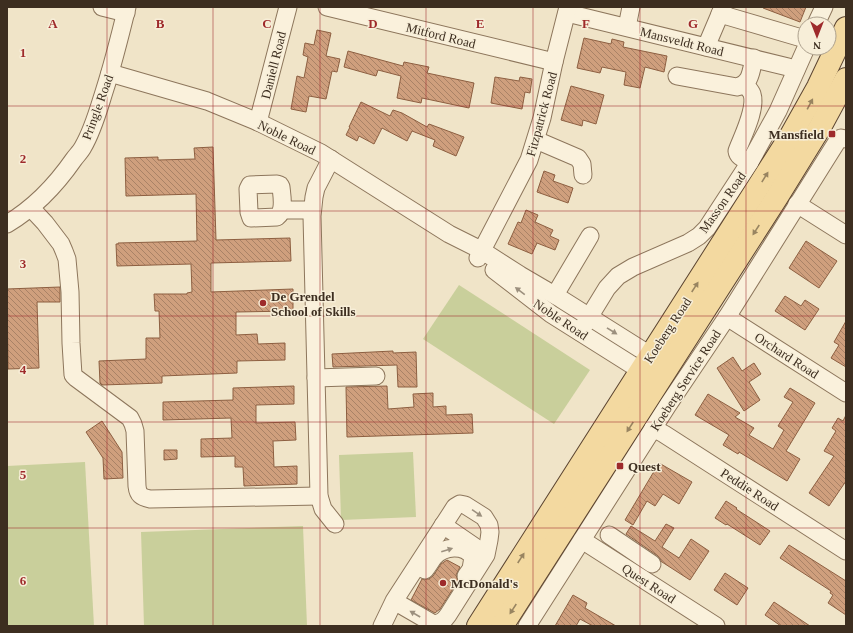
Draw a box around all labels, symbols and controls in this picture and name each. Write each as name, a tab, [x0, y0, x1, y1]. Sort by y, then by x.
text: A	[48, 16, 58, 31]
text: B	[156, 16, 165, 31]
text: C	[262, 16, 272, 31]
text: D	[368, 16, 378, 31]
text: E	[476, 16, 484, 31]
text: F	[582, 16, 590, 31]
text: G	[688, 16, 698, 31]
north arrow	[797, 16, 837, 56]
street label: Mitford Road	[405, 20, 478, 51]
street label: Mansveldt Road	[639, 24, 726, 59]
street label: Daniell Road	[258, 29, 289, 100]
text: N	[813, 40, 821, 52]
text: 1	[20, 45, 26, 60]
street label: Fitzpatrick Road	[523, 70, 560, 158]
street label: Pringle Road	[79, 72, 116, 142]
one-way arrow	[806, 98, 813, 109]
street label: Noble Road	[255, 117, 319, 158]
place label: Mansfield	[768, 127, 825, 142]
marker: Mansfield	[827, 129, 837, 139]
text: 2	[20, 151, 26, 166]
street label: Masson Road	[696, 168, 749, 236]
one-way arrow	[761, 172, 769, 182]
one-way arrow	[752, 225, 760, 235]
text: 3	[20, 256, 27, 271]
one-way arrow	[691, 282, 699, 292]
one-way arrow	[515, 286, 526, 295]
place label: De Grendel School of Skills	[271, 289, 356, 319]
street label: Koeberg Road	[641, 294, 694, 366]
street label: Noble Road	[531, 296, 591, 343]
marker: De Grendel School of Skills	[258, 298, 268, 308]
one-way arrow	[607, 327, 617, 335]
street label: Koeberg Service Road	[647, 327, 724, 434]
street label: Orchard Road	[752, 329, 822, 382]
text: 4	[20, 362, 27, 377]
one-way arrow	[626, 421, 633, 433]
place label: Quest	[628, 459, 661, 474]
marker: Quest	[615, 461, 625, 471]
street label: Peddie Road	[718, 465, 782, 514]
text: 5	[20, 467, 27, 482]
one-way arrow	[472, 509, 482, 517]
one-way arrow	[441, 547, 453, 553]
one-way arrow	[518, 552, 525, 564]
street label: Quest Road	[619, 561, 679, 607]
text: 6	[20, 573, 27, 588]
place label: McDonald's	[451, 576, 518, 591]
marker: McDonald's	[438, 578, 448, 588]
one-way arrow	[509, 604, 517, 614]
one-way arrow	[409, 610, 421, 617]

